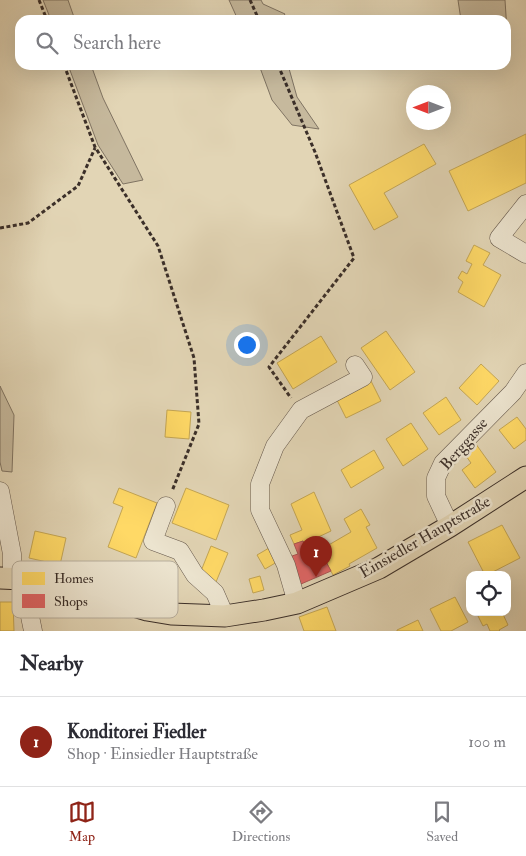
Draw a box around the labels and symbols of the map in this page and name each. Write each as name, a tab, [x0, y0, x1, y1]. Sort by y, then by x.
north arrow	[406, 85, 451, 130]
your location	[234, 332, 260, 358]
street label: Berggasse	[436, 413, 492, 474]
street label: Einsiedler Hauptstraße	[356, 491, 495, 584]
pin: 1	[300, 536, 332, 577]
legend	[12, 561, 178, 618]
text: Homes	[54, 570, 94, 587]
text: Shops	[54, 593, 88, 611]

